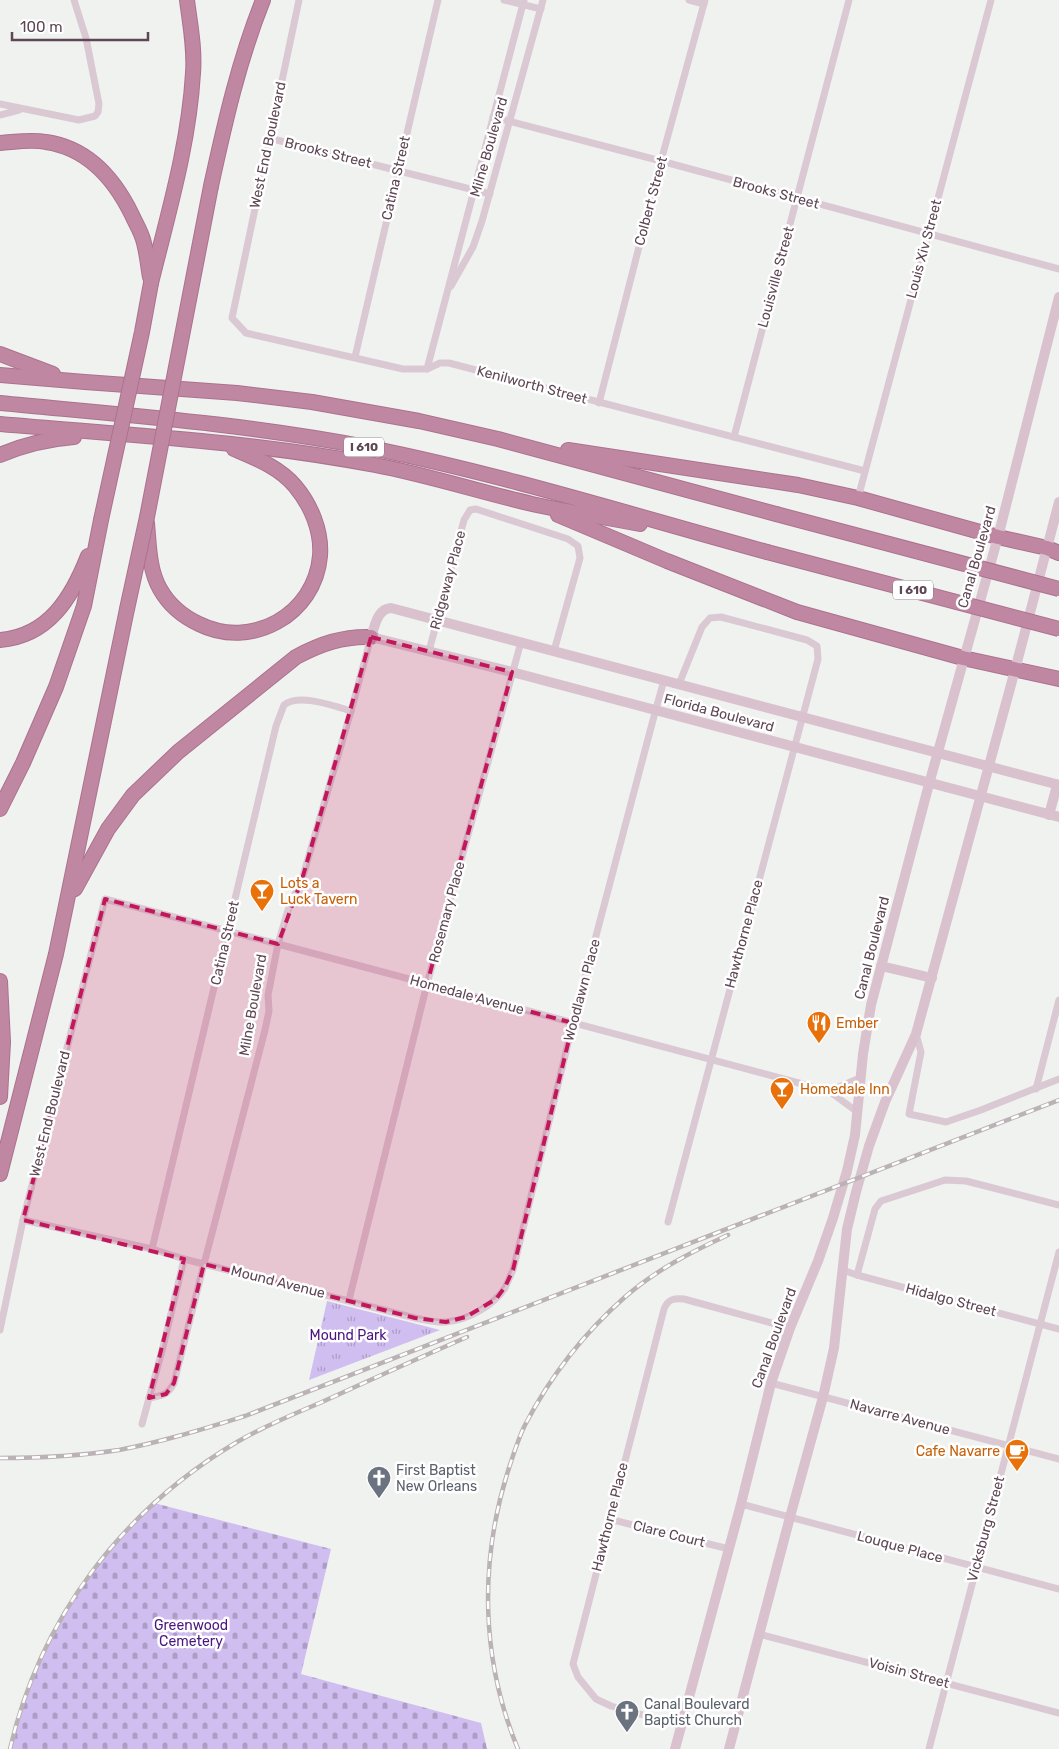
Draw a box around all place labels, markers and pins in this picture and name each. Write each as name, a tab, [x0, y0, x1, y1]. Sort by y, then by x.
place label: Lots a Luck Tavern	[280, 875, 358, 908]
bar icon: Lots a Luck Tavern	[249, 878, 275, 912]
restaurant icon: Ember	[806, 1010, 832, 1044]
place label: Ember	[836, 1015, 879, 1032]
bar icon: Homedale Inn	[769, 1076, 795, 1110]
place label: Homedale Inn	[800, 1081, 890, 1098]
cafe icon: Cafe Navarre	[1004, 1438, 1030, 1472]
place label: Cafe Navarre	[916, 1443, 1000, 1460]
place label: First Baptist New Orleans	[396, 1462, 477, 1495]
church icon: First Baptist New Orleans	[366, 1465, 392, 1499]
place label: Canal Boulevard Baptist Church	[644, 1696, 750, 1729]
church icon: Canal Boulevard Baptist Church	[614, 1699, 640, 1733]

